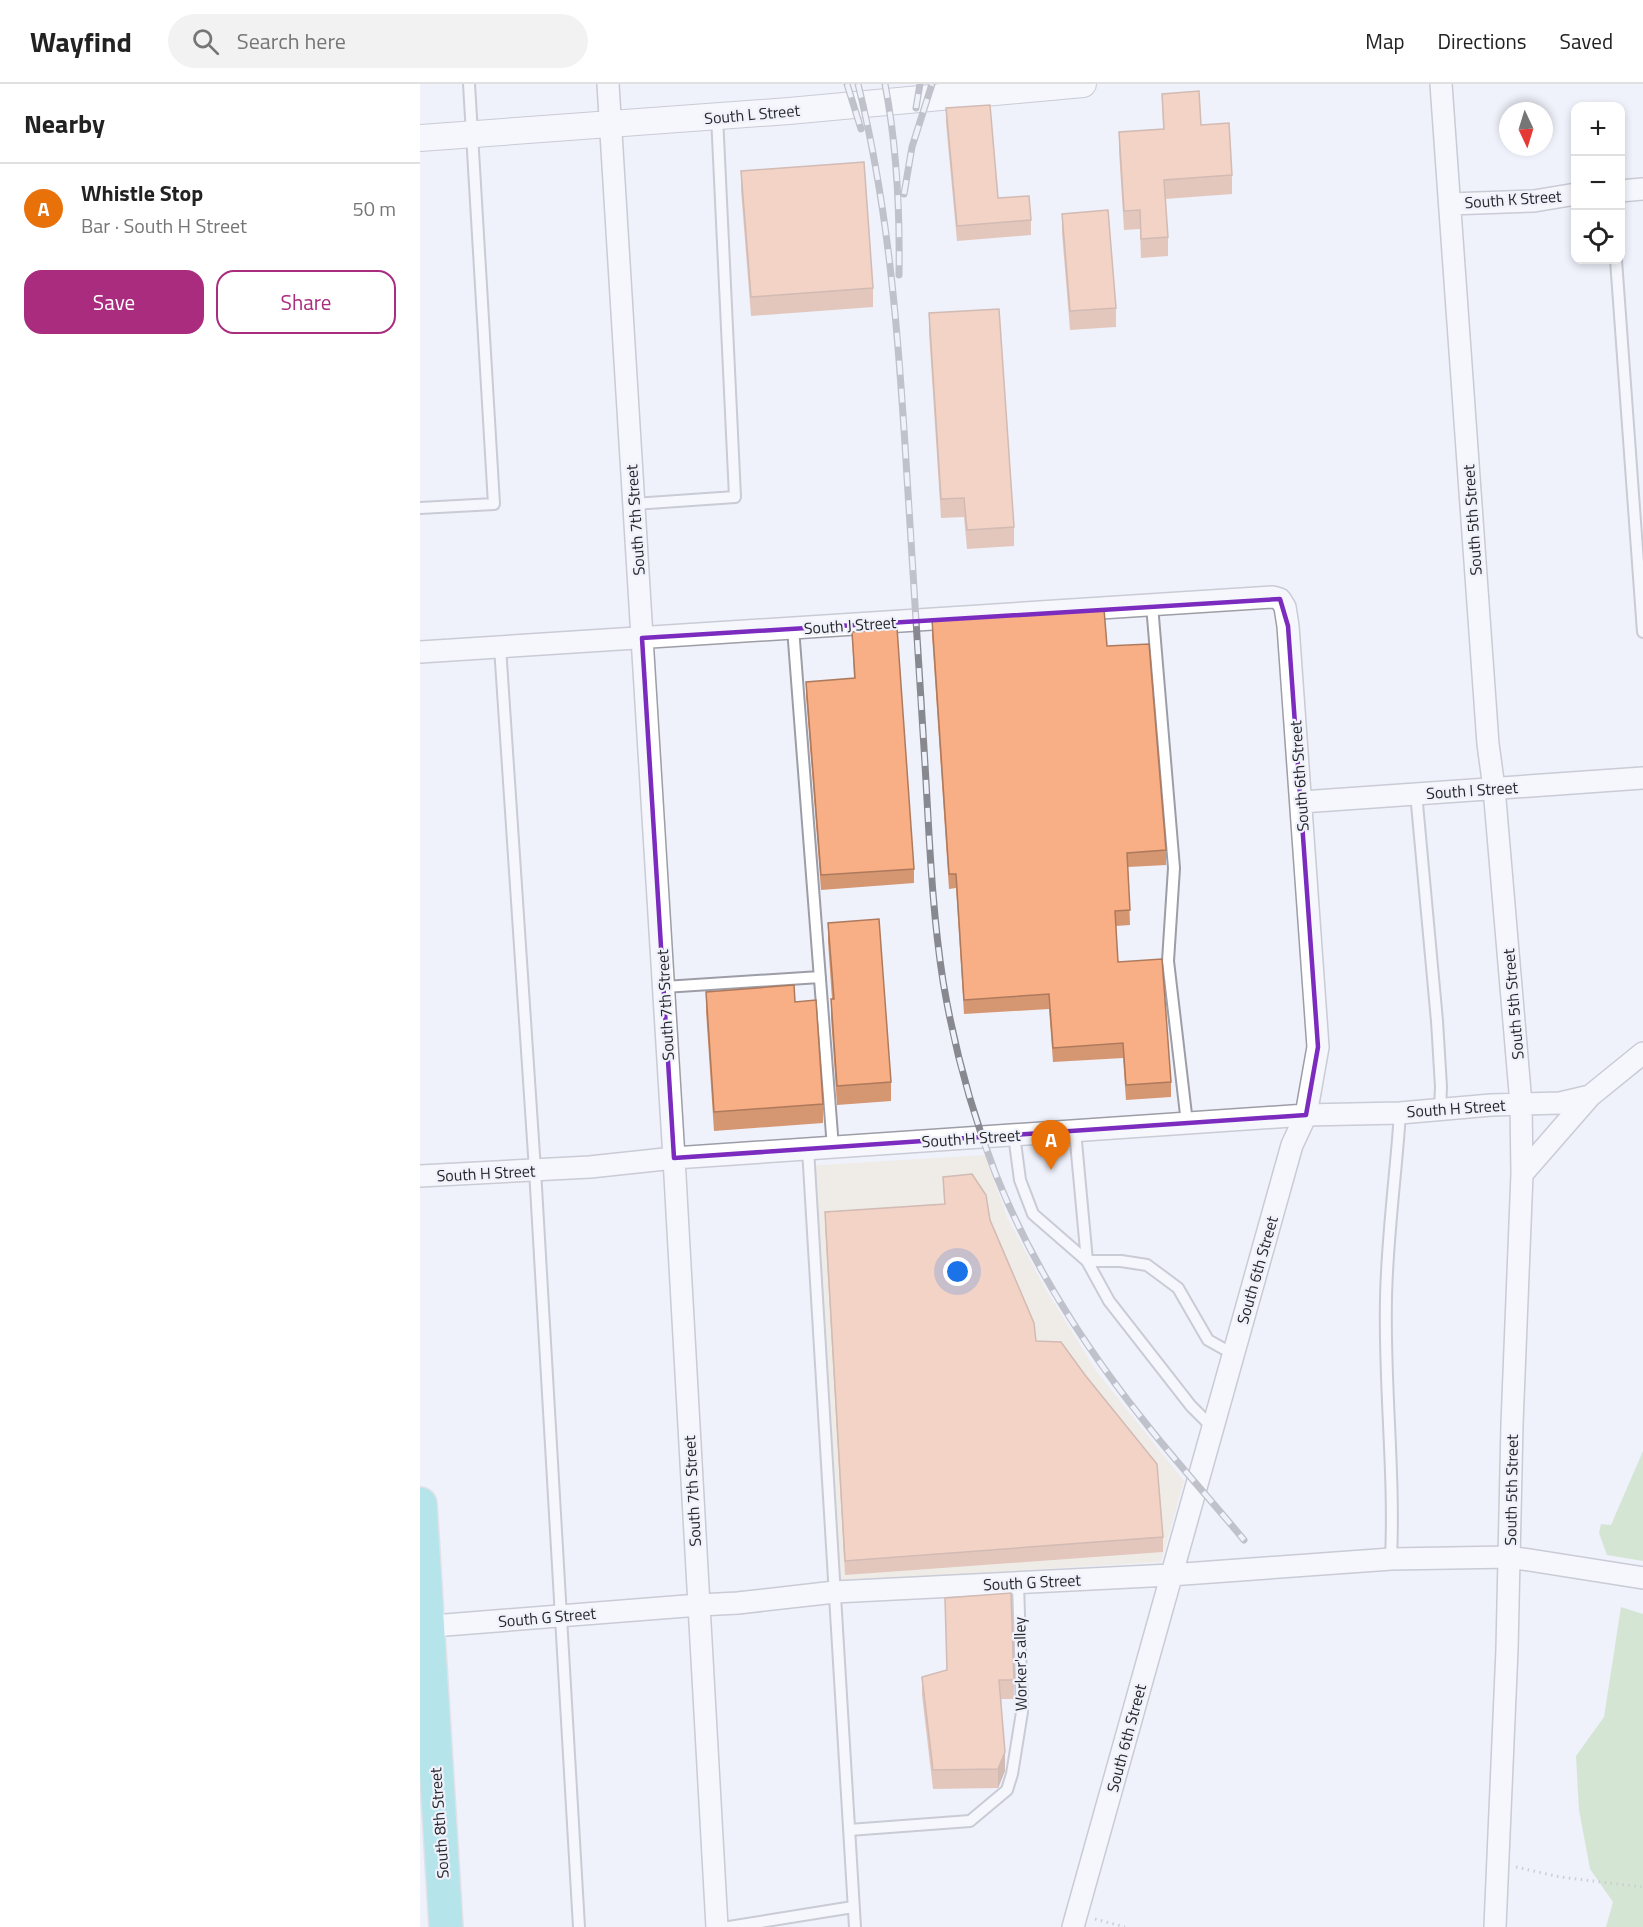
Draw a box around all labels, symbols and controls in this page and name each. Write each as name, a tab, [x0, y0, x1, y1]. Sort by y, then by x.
search box	[168, 14, 588, 68]
text: Wayfind	[30, 20, 132, 63]
text: Search here	[237, 24, 346, 58]
icon: search	[189, 25, 222, 58]
text: Map	[1365, 25, 1405, 57]
text: Directions	[1438, 25, 1527, 57]
text: Saved	[1560, 25, 1613, 57]
street label: South L Street	[703, 98, 801, 130]
north arrow	[1499, 102, 1553, 156]
map controls	[1571, 102, 1625, 264]
button: +	[1571, 102, 1625, 156]
text: Nearby	[24, 104, 105, 143]
button: −	[1571, 156, 1625, 210]
text: Whistle Stop	[81, 176, 203, 210]
street label: South K Street	[1464, 184, 1563, 214]
text: A	[37, 193, 50, 224]
text: 50 m	[352, 193, 396, 224]
text: Bar · South H Street	[81, 210, 247, 241]
button: locate	[1571, 210, 1625, 264]
button: Save	[24, 270, 204, 334]
button: Share	[216, 270, 396, 334]
street label: South 7th Street	[619, 463, 651, 576]
street label: South 5th Street	[1456, 463, 1488, 576]
street label: South J Street	[803, 610, 897, 640]
street label: South 6th Street	[1283, 719, 1315, 832]
street label: South I Street	[1425, 775, 1519, 805]
street label: South 5th Street	[1496, 947, 1530, 1060]
street label: South 7th Street	[650, 948, 680, 1061]
street label: South H Street	[1406, 1093, 1507, 1123]
pin: A	[1032, 1120, 1070, 1170]
street label: South H Street	[921, 1123, 1022, 1153]
street label: South H Street	[436, 1158, 536, 1188]
street label: South 6th Street	[1230, 1213, 1284, 1327]
your location	[943, 1257, 972, 1286]
street label: South 7th Street	[677, 1434, 707, 1547]
street label: South 5th Street	[1498, 1434, 1524, 1546]
street label: South G Street	[982, 1567, 1082, 1597]
street label: South G Street	[497, 1601, 597, 1633]
street label: Worker's alley	[1007, 1616, 1033, 1711]
street label: South 6th Street	[1100, 1681, 1152, 1795]
street label: South 8th Street	[423, 1766, 455, 1879]

